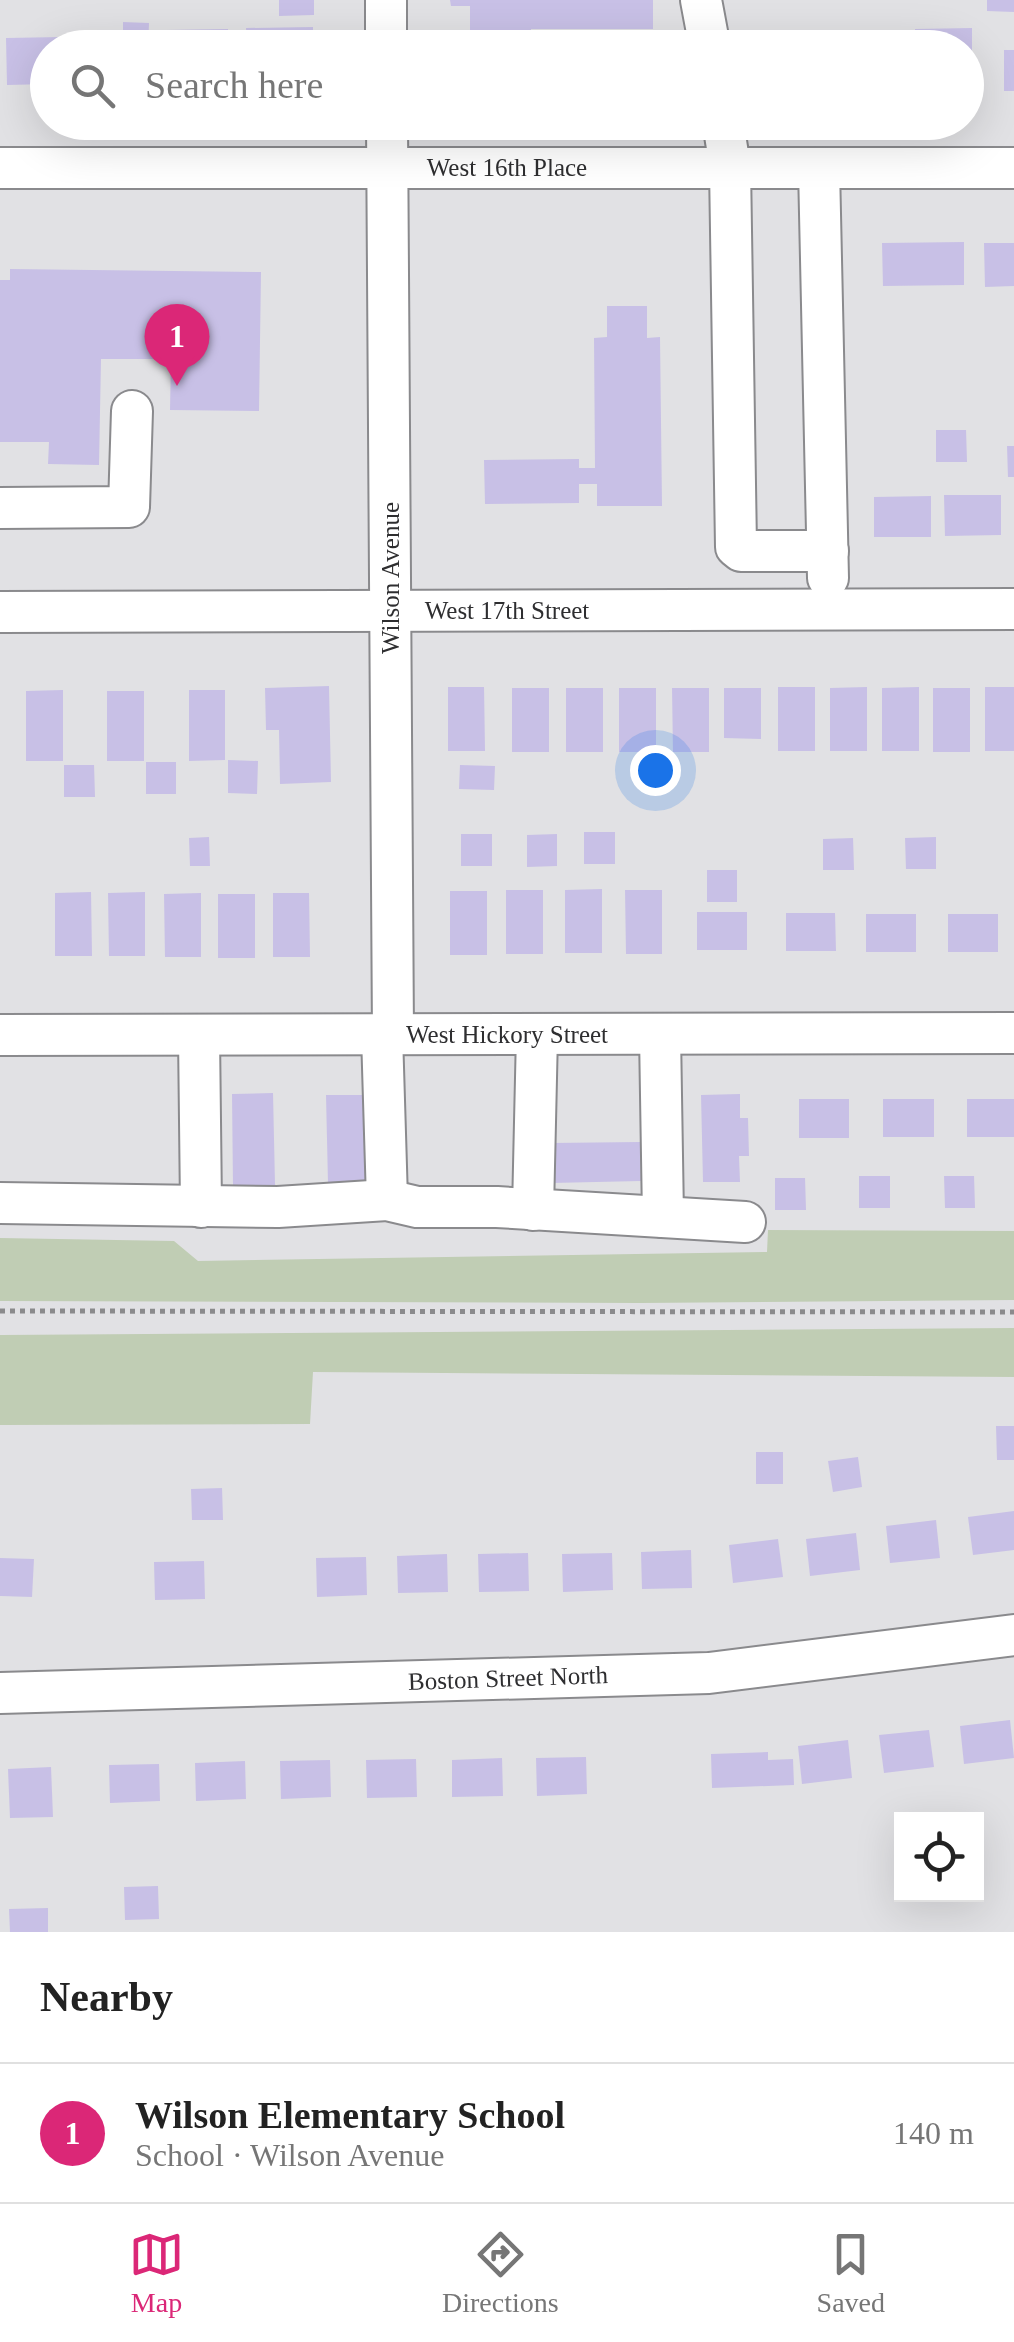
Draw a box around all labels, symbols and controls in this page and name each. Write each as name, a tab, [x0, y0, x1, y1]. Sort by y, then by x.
search box	[30, 30, 984, 140]
icon: search	[65, 58, 120, 113]
text: Search here	[145, 64, 323, 106]
street label: West 16th Place	[427, 154, 587, 181]
pin: 1	[144, 304, 210, 386]
street label: Wilson Avenue	[377, 502, 404, 654]
street label: West 17th Street	[425, 597, 589, 624]
your location	[630, 745, 681, 796]
street label: West Hickory Street	[406, 1021, 608, 1048]
street label: Boston Street North	[408, 1661, 609, 1695]
map controls	[894, 1812, 984, 1902]
button: locate	[894, 1812, 984, 1902]
text: Nearby	[40, 1974, 173, 2020]
text: Wilson Elementary School	[135, 2094, 565, 2136]
text: 1	[65, 2115, 81, 2151]
text: 140 m	[893, 2115, 974, 2151]
text: School · Wilson Avenue	[135, 2137, 445, 2173]
tab: Map	[129, 2227, 184, 2319]
tab: Directions	[442, 2227, 559, 2319]
tab: Saved	[817, 2227, 885, 2319]

